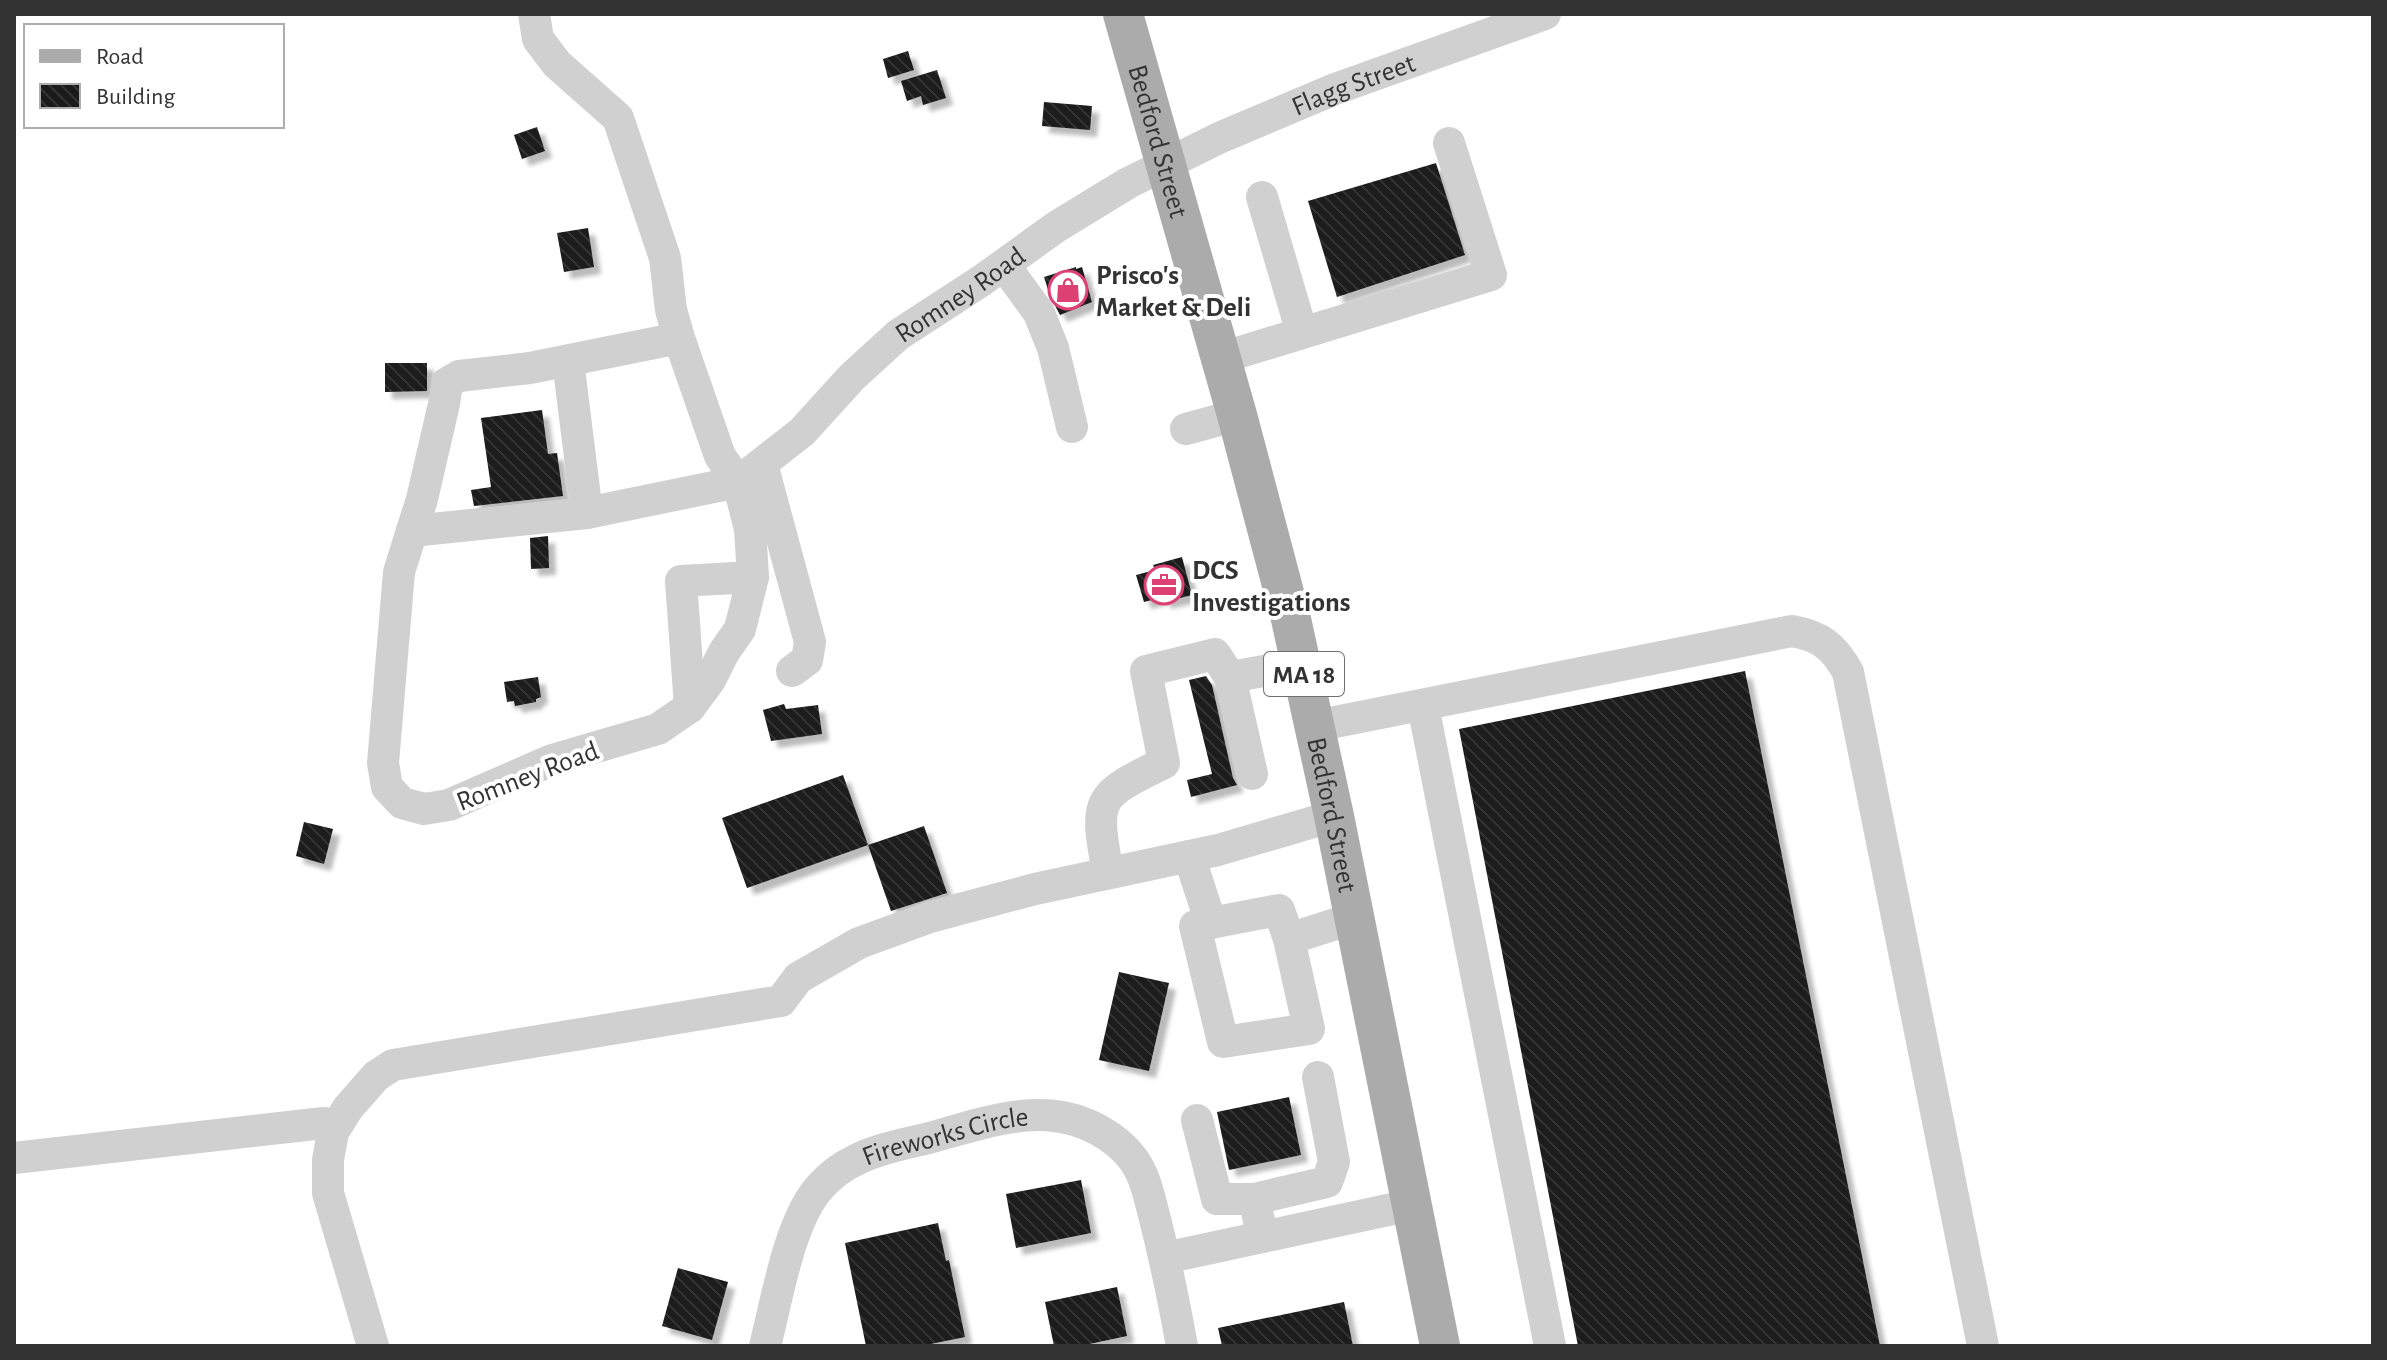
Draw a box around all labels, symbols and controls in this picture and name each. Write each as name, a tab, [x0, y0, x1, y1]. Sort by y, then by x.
legend	[24, 24, 284, 128]
text: Road	[96, 45, 144, 69]
street label: Flagg Street	[1288, 50, 1419, 122]
street label: Bedford Street	[1122, 62, 1192, 221]
text: Building	[96, 85, 175, 109]
street label: Romney Road	[891, 242, 1031, 349]
place label: Prisco's Market & Deli	[1096, 262, 1251, 322]
shop icon: Prisco's Market & Deli	[1047, 269, 1089, 311]
place label: DCS Investigations	[1192, 557, 1350, 617]
office icon: DCS Investigations	[1143, 564, 1185, 606]
road number: MA 18	[1264, 652, 1344, 696]
street label: Bedford Street	[1301, 735, 1361, 895]
street label: Romney Road	[453, 737, 603, 817]
street label: Fireworks Circle	[859, 1103, 1030, 1172]

